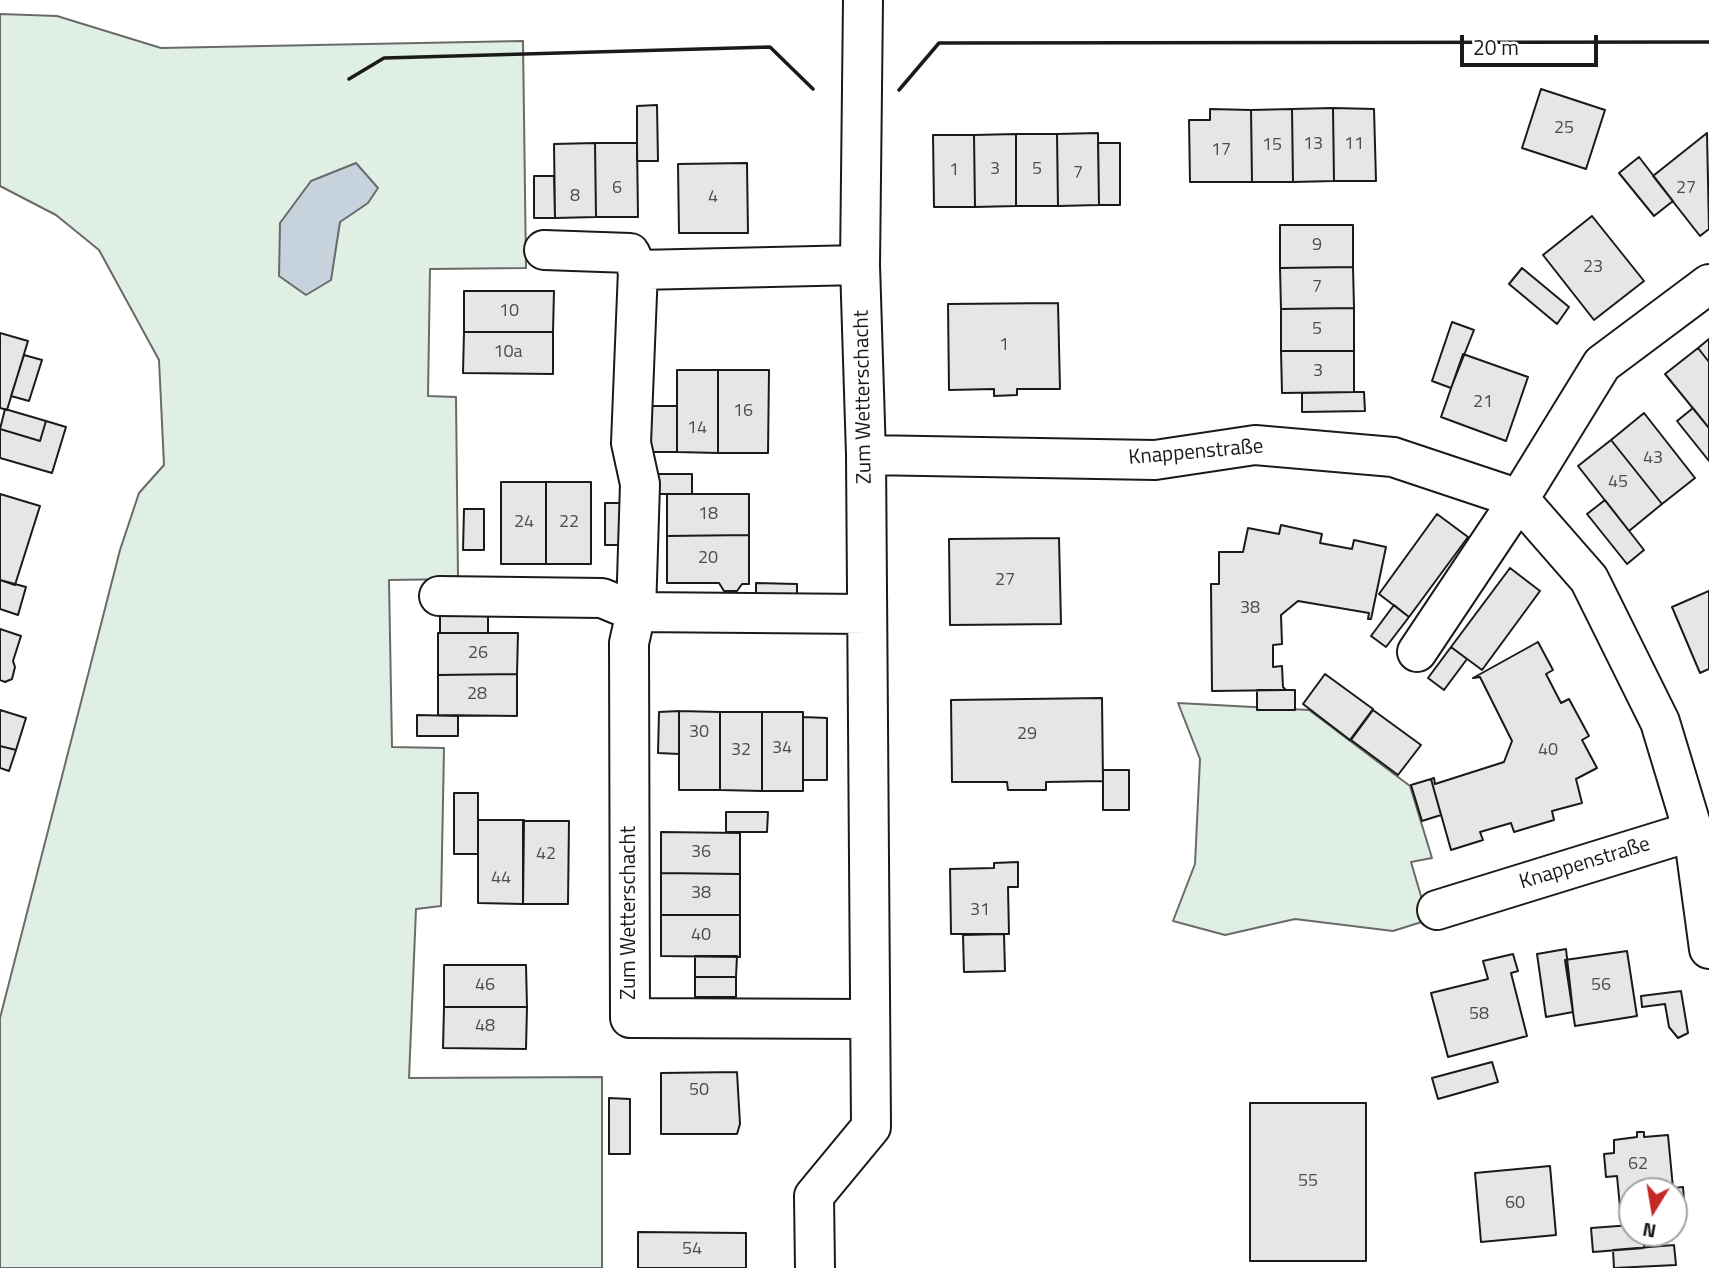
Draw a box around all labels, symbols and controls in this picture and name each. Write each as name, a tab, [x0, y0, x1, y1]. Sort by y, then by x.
scale bar	[1464, 21, 1602, 65]
text: 20 m	[1473, 31, 1519, 63]
house number: 25	[1554, 118, 1574, 140]
house number: 13	[1303, 134, 1323, 156]
house number: 11	[1344, 134, 1364, 156]
house number: 15	[1262, 135, 1282, 157]
house number: 17	[1211, 140, 1231, 162]
house number: 3	[990, 159, 1000, 181]
house number: 5	[1032, 159, 1042, 181]
house number: 1	[949, 160, 959, 182]
house number: 7	[1073, 163, 1083, 185]
house number: 6	[612, 178, 622, 200]
house number: 27	[1676, 178, 1696, 200]
house number: 8	[570, 186, 580, 208]
house number: 4	[708, 187, 718, 209]
house number: 9	[1312, 235, 1322, 257]
house number: 23	[1583, 257, 1603, 279]
house number: 7	[1312, 277, 1322, 299]
house number: 10	[499, 301, 519, 323]
street label: Zum Wetterschacht	[850, 310, 878, 484]
house number: 5	[1312, 319, 1322, 341]
house number: 1	[999, 335, 1009, 357]
house number: 10a	[493, 342, 523, 364]
house number: 3	[1313, 361, 1323, 383]
house number: 21	[1473, 392, 1493, 414]
house number: 16	[733, 401, 753, 423]
house number: 14	[687, 418, 707, 440]
street label: Knappenstraße	[1128, 435, 1264, 471]
house number: 43	[1643, 448, 1663, 470]
house number: 45	[1608, 472, 1628, 494]
house number: 18	[698, 504, 718, 526]
house number: 24	[514, 512, 534, 534]
house number: 22	[559, 512, 579, 534]
house number: 20	[698, 548, 718, 570]
house number: 27	[995, 570, 1015, 592]
house number: 38	[1240, 598, 1260, 620]
house number: 26	[468, 643, 488, 665]
house number: 28	[467, 684, 487, 706]
house number: 30	[689, 722, 709, 744]
house number: 29	[1017, 724, 1037, 746]
house number: 34	[772, 738, 792, 760]
house number: 32	[731, 740, 751, 762]
house number: 40	[1538, 740, 1558, 762]
street label: Zum Wetterschacht	[617, 826, 643, 1000]
street label: Knappenstraße	[1517, 832, 1653, 896]
house number: 36	[691, 842, 711, 864]
house number: 42	[536, 844, 556, 866]
house number: 44	[491, 868, 511, 890]
house number: 38	[691, 883, 711, 905]
house number: 31	[970, 900, 990, 922]
house number: 40	[691, 925, 711, 947]
house number: 46	[475, 975, 495, 997]
house number: 56	[1591, 975, 1611, 997]
house number: 58	[1469, 1004, 1489, 1026]
house number: 48	[475, 1016, 495, 1038]
house number: 50	[689, 1080, 709, 1102]
house number: 62	[1628, 1154, 1648, 1176]
house number: 55	[1298, 1171, 1318, 1193]
north arrow	[1618, 1177, 1688, 1247]
house number: 60	[1505, 1193, 1525, 1215]
text: N	[1640, 1216, 1659, 1247]
house number: 54	[682, 1239, 702, 1261]

